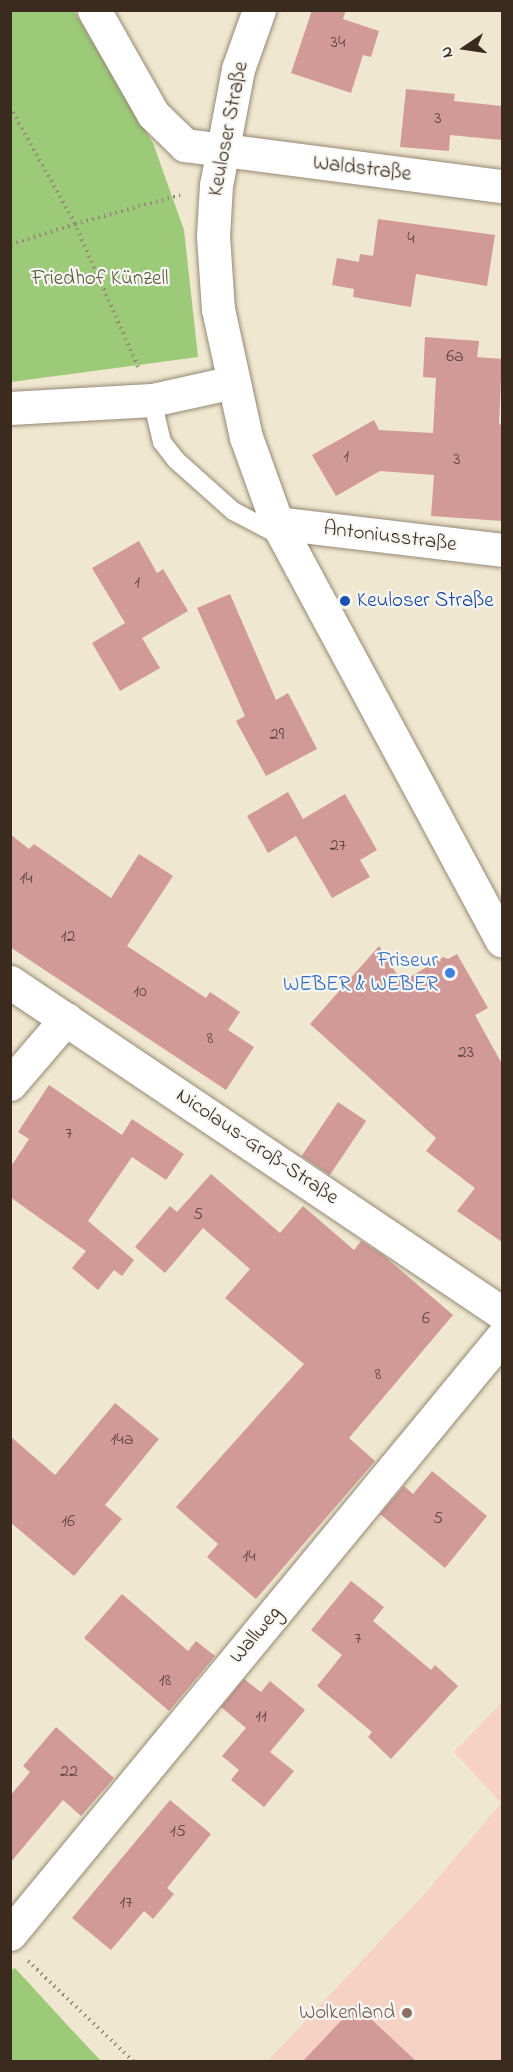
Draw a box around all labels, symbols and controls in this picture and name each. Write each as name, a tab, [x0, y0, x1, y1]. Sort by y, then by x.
north arrow	[435, 18, 495, 78]
house number: 34	[331, 32, 345, 54]
text: N	[435, 44, 460, 60]
street label: Keuloser Straße	[204, 60, 254, 198]
house number: 3	[434, 108, 442, 130]
street label: Waldstraße	[311, 150, 413, 188]
house number: 4	[407, 228, 415, 250]
park label: Friedhof Künzell	[31, 266, 169, 292]
house number: 6a	[446, 346, 464, 368]
house number: 1	[343, 446, 349, 468]
house number: 3	[453, 449, 461, 471]
street label: Antoniusstraße	[322, 516, 458, 558]
house number: 1	[134, 572, 140, 594]
place label: Keuloser Straße	[357, 588, 494, 614]
marker: Keuloser Straße	[338, 594, 352, 608]
house number: 29	[270, 724, 284, 746]
house number: 27	[330, 835, 346, 857]
house number: 14	[19, 868, 33, 890]
house number: 12	[61, 926, 75, 948]
place label: Friseur WEBER & WEBER	[283, 948, 438, 998]
marker: Friseur WEBER & WEBER	[443, 966, 457, 980]
house number: 10	[133, 981, 147, 1003]
house number: 8	[207, 1028, 213, 1050]
house number: 23	[458, 1042, 474, 1064]
street label: Nicolaus-Groß-Straße	[171, 1083, 343, 1211]
house number: 7	[65, 1123, 73, 1145]
house number: 5	[193, 1204, 203, 1226]
house number: 6	[422, 1308, 430, 1330]
house number: 8	[375, 1364, 381, 1386]
house number: 14a	[111, 1429, 133, 1451]
house number: 5	[433, 1508, 443, 1530]
house number: 16	[61, 1511, 75, 1533]
house number: 14	[242, 1546, 256, 1568]
street label: Wallweg	[225, 1601, 287, 1669]
house number: 7	[354, 1628, 362, 1650]
house number: 18	[159, 1670, 171, 1692]
house number: 11	[255, 1706, 267, 1728]
house number: 22	[60, 1761, 78, 1783]
house number: 15	[170, 1821, 186, 1843]
house number: 17	[119, 1892, 133, 1914]
place label: Wolkenland	[299, 2000, 395, 2026]
marker: Wolkenland	[400, 2006, 414, 2020]

